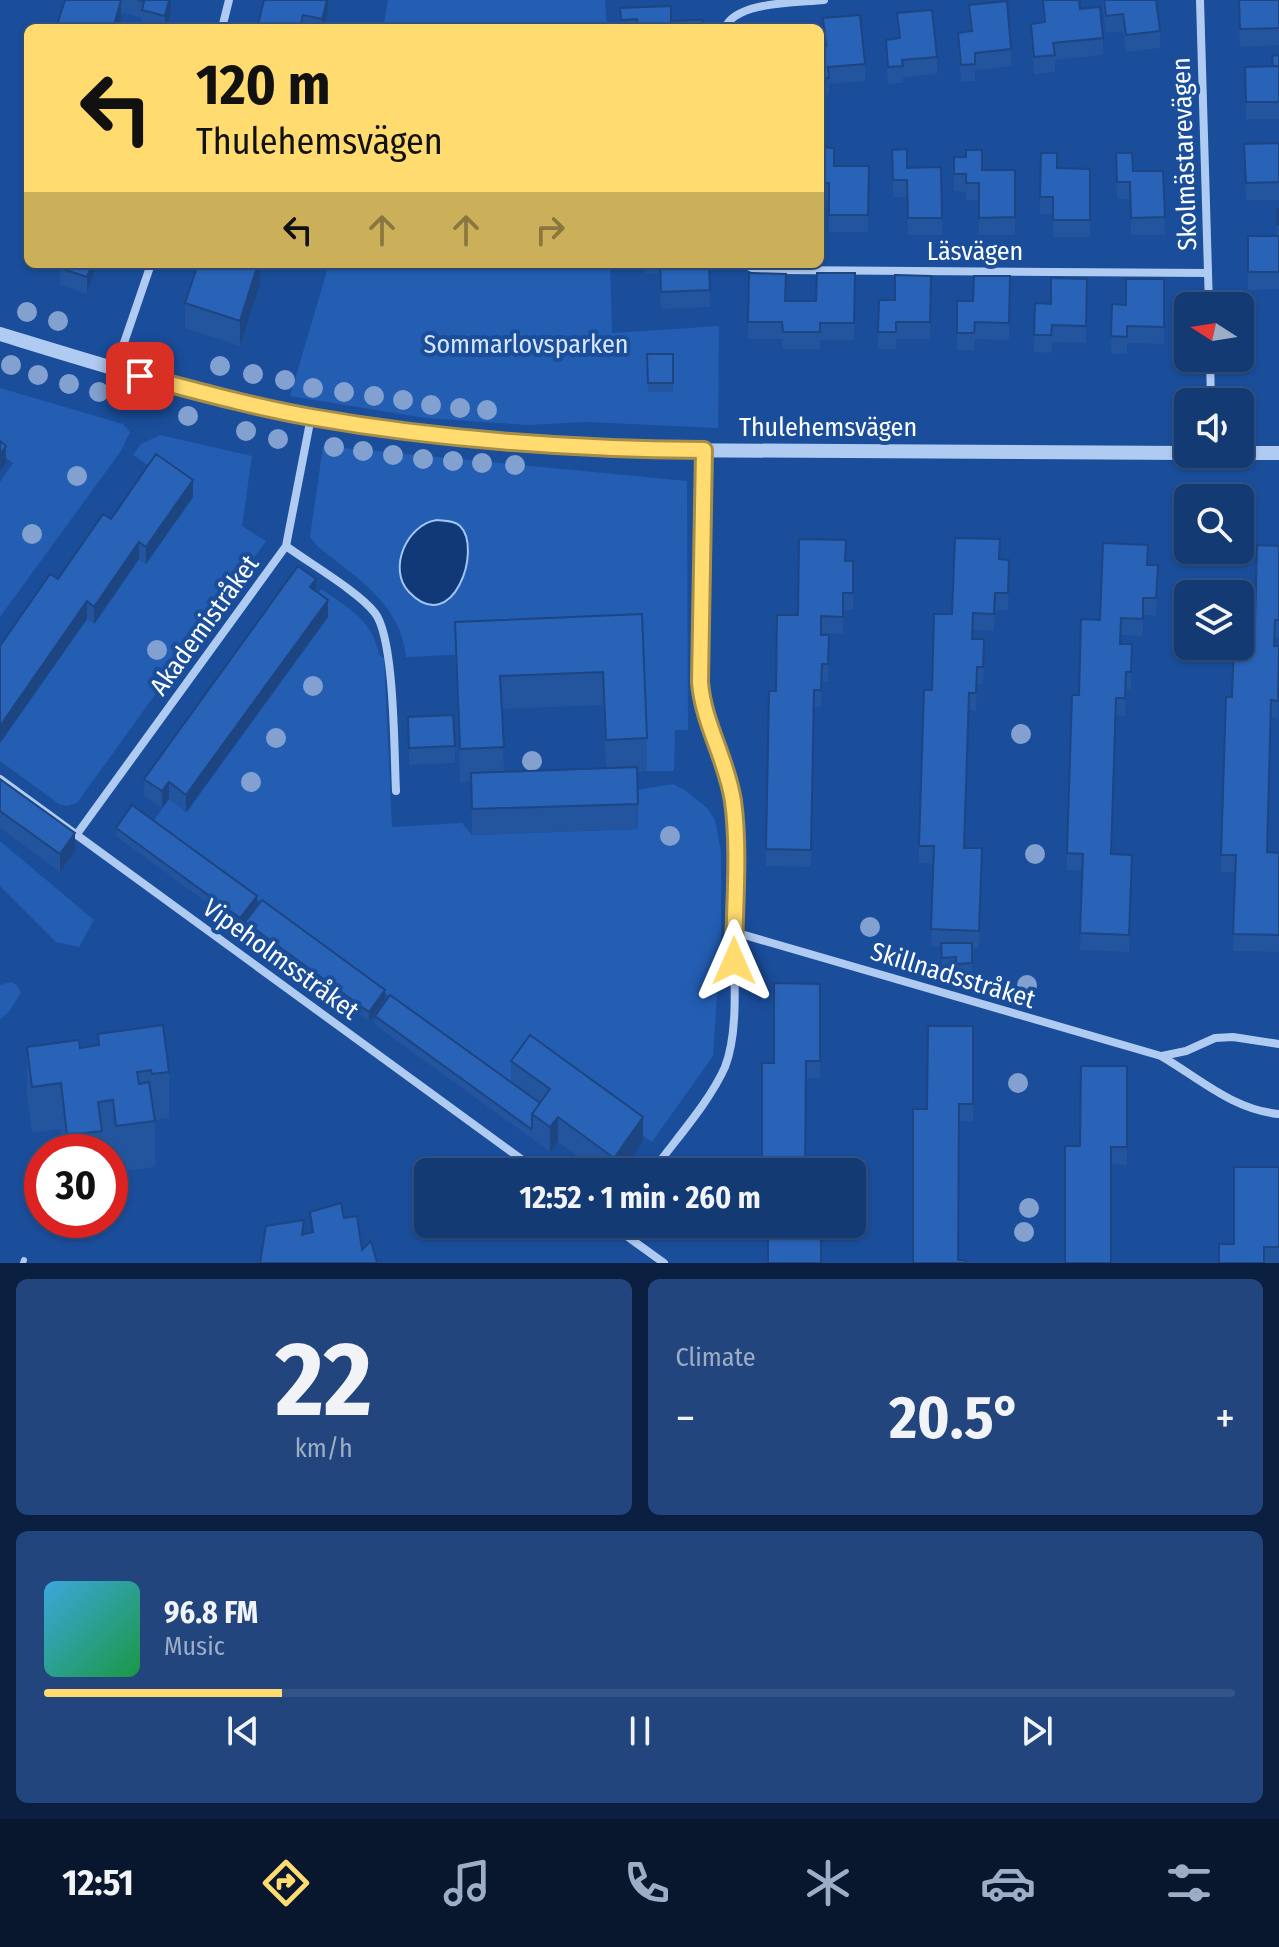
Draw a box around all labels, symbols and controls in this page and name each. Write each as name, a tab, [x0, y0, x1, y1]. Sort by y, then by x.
text: 120 m	[196, 52, 331, 119]
icon: left	[64, 56, 168, 160]
street label: Skolmästarevägen	[1166, 57, 1203, 251]
text: Thulehemsvägen	[196, 120, 443, 164]
icon: left	[276, 208, 320, 252]
icon: ahead	[360, 208, 404, 252]
icon: ahead	[444, 208, 488, 252]
icon: right	[528, 208, 572, 252]
street label: Läsvägen	[927, 236, 1023, 267]
north arrow	[1174, 292, 1254, 372]
map controls	[1174, 292, 1254, 660]
park label: Sommarlovsparken	[423, 329, 629, 360]
pin	[106, 342, 174, 410]
icon: arrive	[118, 354, 162, 398]
button: sound	[1174, 388, 1254, 468]
street label: Thulehemsvägen	[739, 412, 917, 443]
button: search	[1174, 484, 1254, 564]
street label: Akademistråket	[143, 549, 266, 701]
button: layers	[1174, 580, 1254, 660]
street label: Vipeholmsstråket	[197, 892, 365, 1027]
position arrow	[692, 919, 776, 1003]
street label: Skillnadsstråket	[867, 936, 1039, 1015]
speed limit sign: 30	[24, 1134, 128, 1238]
text: 12:52 · 1 min · 260 m	[519, 1180, 761, 1216]
text: 22	[276, 1318, 372, 1443]
text: Climate	[676, 1342, 756, 1373]
text: 20.5°	[889, 1382, 1021, 1454]
text: −	[676, 1392, 695, 1445]
text: +	[1215, 1392, 1235, 1445]
text: km/h	[295, 1433, 353, 1464]
text: 96.8 FM	[164, 1595, 258, 1631]
text: Music	[164, 1631, 225, 1662]
icon: previous	[221, 1709, 265, 1753]
icon: pause	[618, 1709, 662, 1753]
icon: next	[1015, 1709, 1059, 1753]
icon: directions	[258, 1855, 314, 1911]
icon: music	[439, 1855, 495, 1911]
icon: phone	[619, 1855, 675, 1911]
icon: climate	[800, 1855, 856, 1911]
icon: car	[980, 1855, 1036, 1911]
icon: filters	[1161, 1855, 1217, 1911]
text: 12:51	[62, 1861, 134, 1905]

